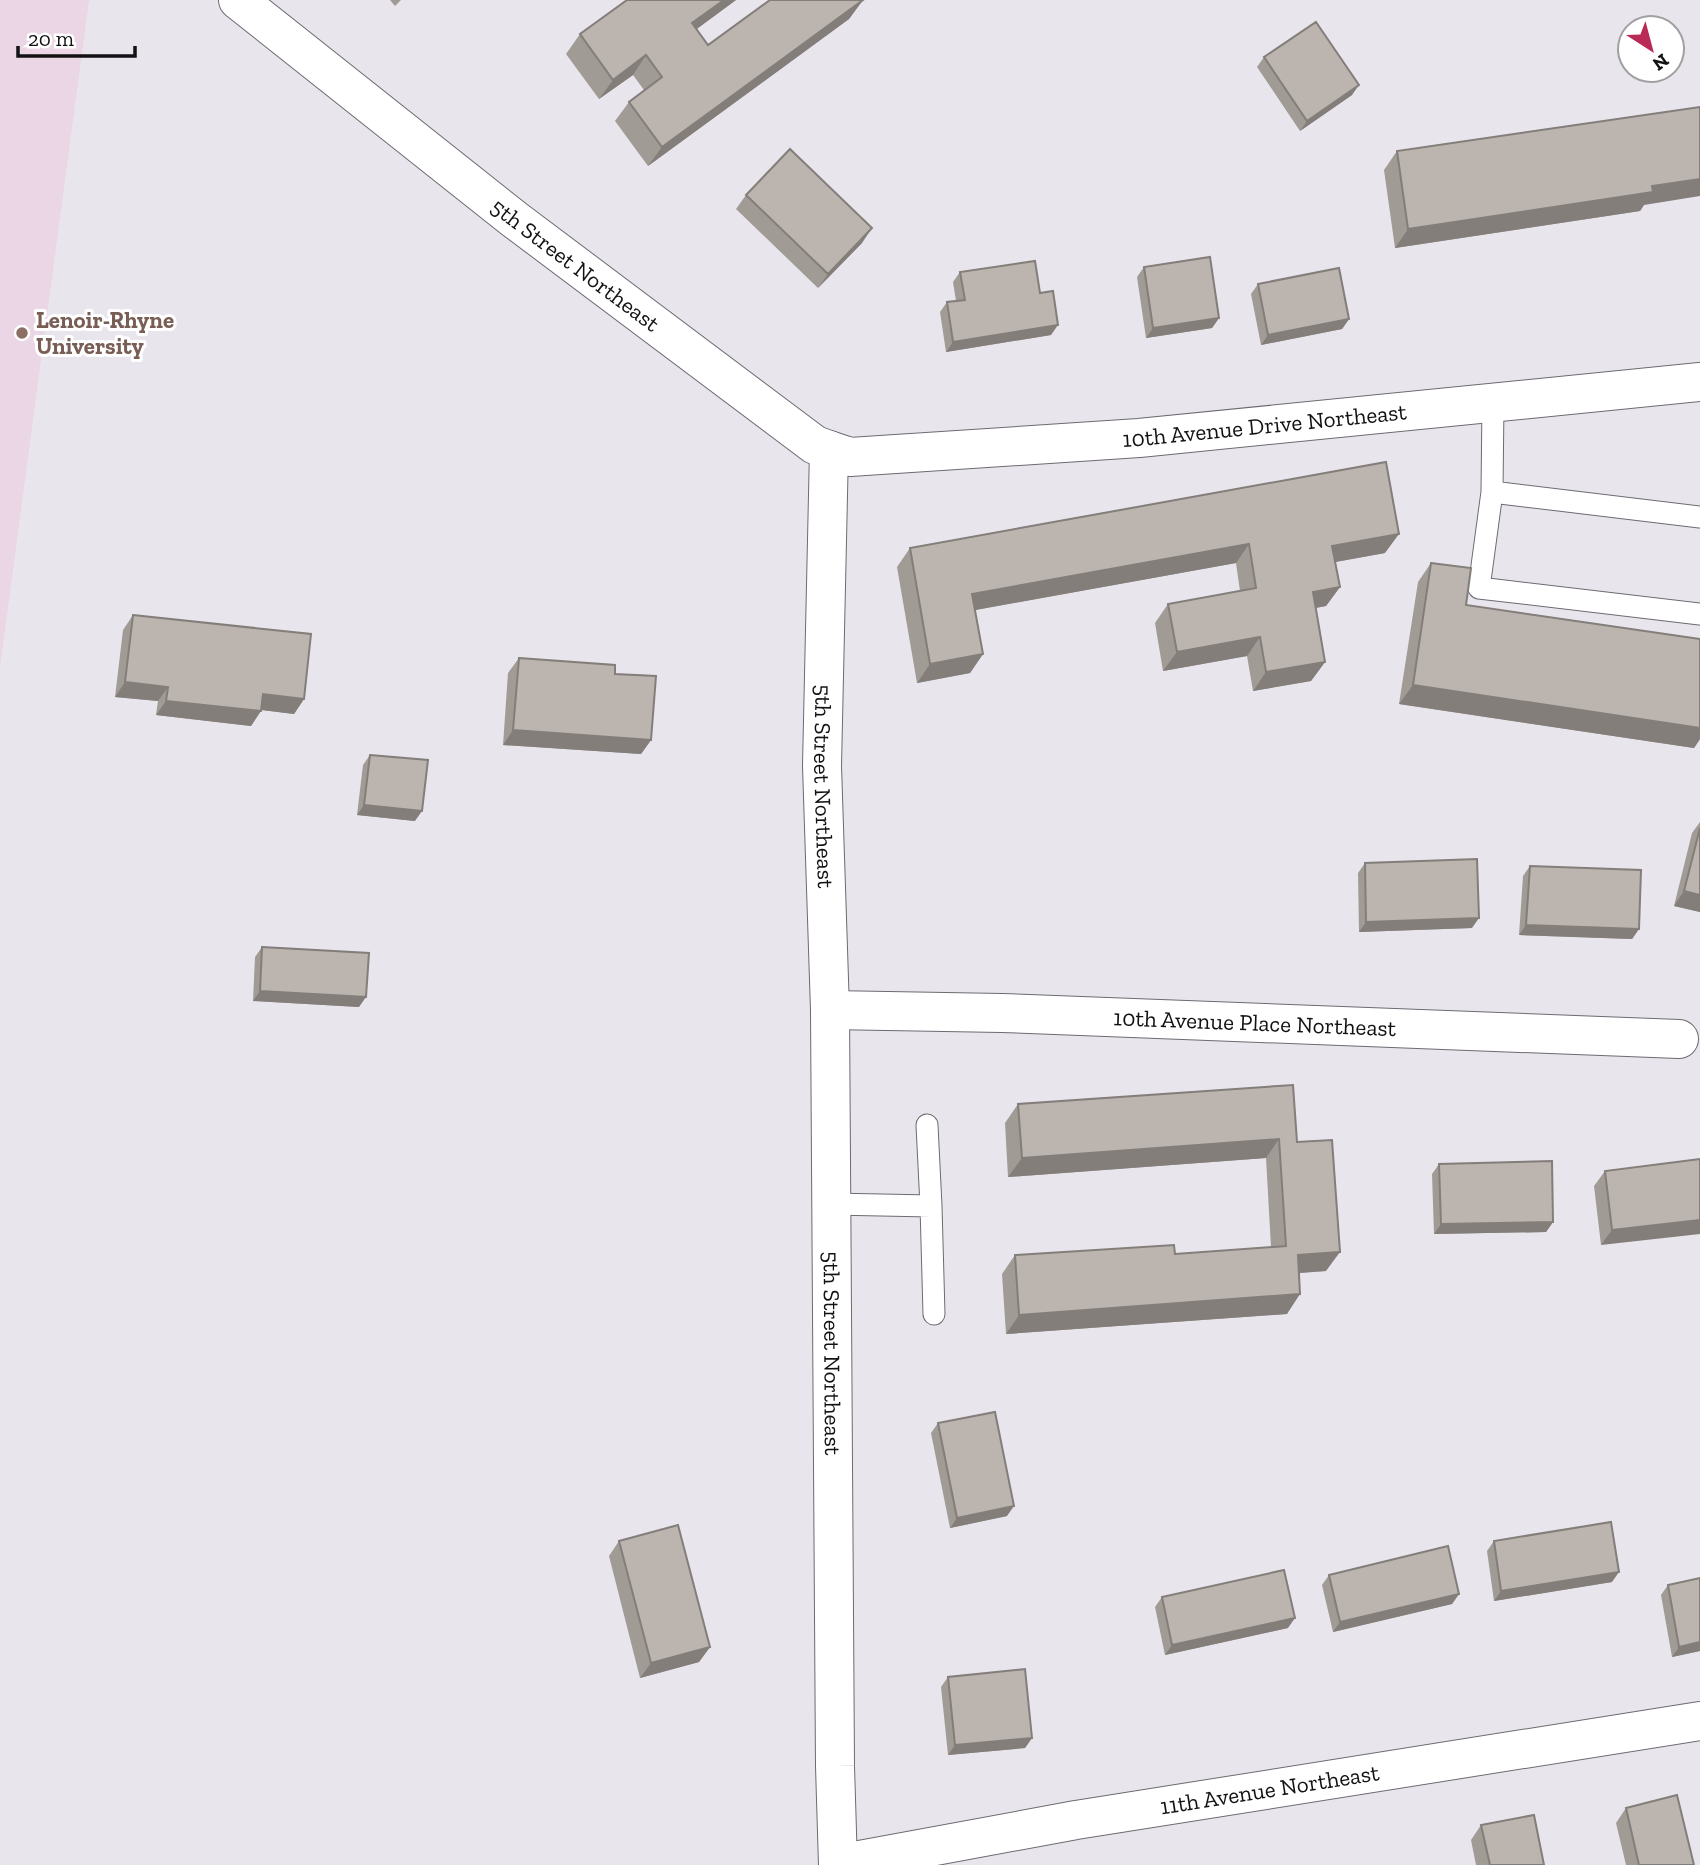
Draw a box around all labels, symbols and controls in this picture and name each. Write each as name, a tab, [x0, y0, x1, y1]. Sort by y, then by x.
scale bar	[18, 14, 135, 58]
north arrow	[1616, 14, 1686, 84]
text: 20 m	[28, 26, 74, 51]
text: N	[1648, 49, 1673, 76]
street label: 5th Street Northeast	[485, 192, 666, 338]
place label: Lenoir-Rhyne University	[36, 306, 174, 360]
marker: Lenoir-Rhyne University	[14, 325, 30, 341]
street label: 10th Avenue Drive Northeast	[1122, 397, 1408, 453]
street label: 5th Street Northeast	[808, 684, 840, 889]
street label: 10th Avenue Place Northeast	[1113, 1003, 1397, 1042]
street label: 5th Street Northeast	[818, 1251, 847, 1456]
street label: 11th Avenue Northeast	[1158, 1758, 1382, 1820]

